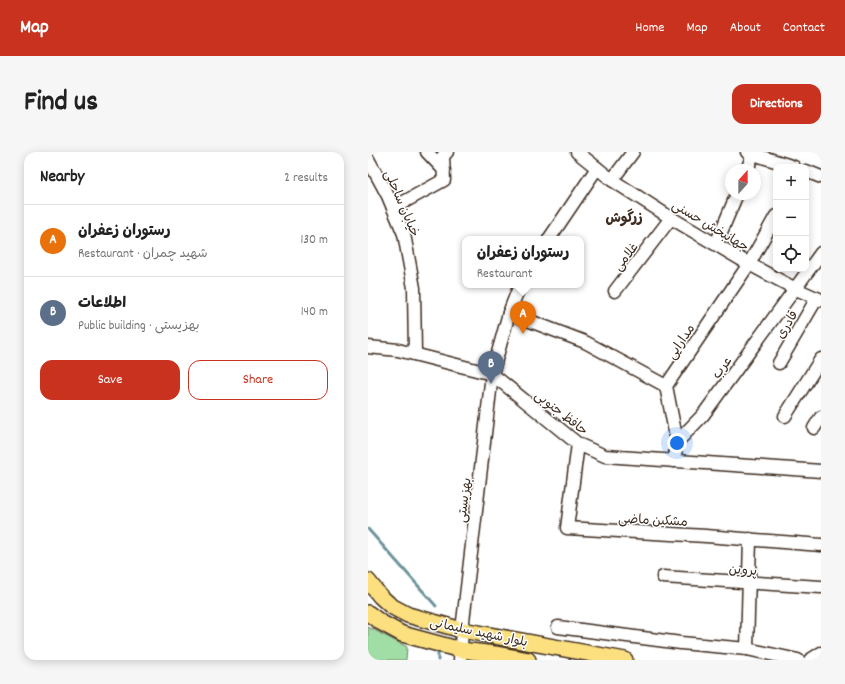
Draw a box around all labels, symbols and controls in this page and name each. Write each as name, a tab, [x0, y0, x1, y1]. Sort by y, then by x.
text: Map	[20, 15, 49, 42]
text: Home	[635, 18, 664, 38]
text: Map	[686, 18, 708, 38]
text: About	[730, 18, 761, 38]
text: Contact	[783, 18, 825, 38]
text: Find us	[24, 84, 98, 124]
button: Directions	[732, 84, 821, 124]
north arrow	[725, 164, 761, 200]
map controls	[773, 164, 809, 272]
button: +	[773, 164, 809, 200]
text: Nearby	[40, 166, 84, 190]
street label: خیابان ساحلی	[378, 168, 423, 240]
text: 2 results	[284, 169, 328, 188]
street label: جهانبخش حسنی	[668, 197, 752, 258]
button: −	[773, 200, 809, 236]
district label: زرگوش	[605, 208, 643, 229]
text: رستوران زعفران	[78, 221, 170, 243]
text: A	[49, 231, 57, 250]
text: 130 m	[300, 231, 328, 250]
popup	[462, 236, 584, 288]
button: locate	[773, 236, 809, 272]
street label: غلامی	[610, 239, 644, 276]
text: رستوران زعفران	[477, 243, 569, 265]
text: Restaurant · شهید چمران	[78, 245, 208, 264]
text: Restaurant	[477, 265, 533, 284]
text: اطلاعات	[78, 293, 126, 315]
pin: A	[510, 301, 536, 334]
text: B	[50, 303, 56, 322]
text: 140 m	[301, 303, 328, 322]
street label: قادری	[772, 308, 804, 343]
text: Public building · بهزیستی	[78, 317, 200, 336]
street label: مدارایی	[663, 321, 701, 364]
pin: B	[478, 351, 504, 384]
street label: عرب	[708, 353, 738, 384]
button: Save	[40, 360, 180, 400]
button: Share	[188, 360, 328, 400]
street label: حافظ جنوبی	[530, 387, 591, 441]
your location	[667, 433, 687, 453]
street label: بهزیستی	[453, 477, 478, 524]
street label: مشکین ماضی	[618, 510, 688, 533]
street label: پروین	[728, 561, 758, 582]
street label: بلوار شهید سلیمانی	[428, 614, 529, 653]

